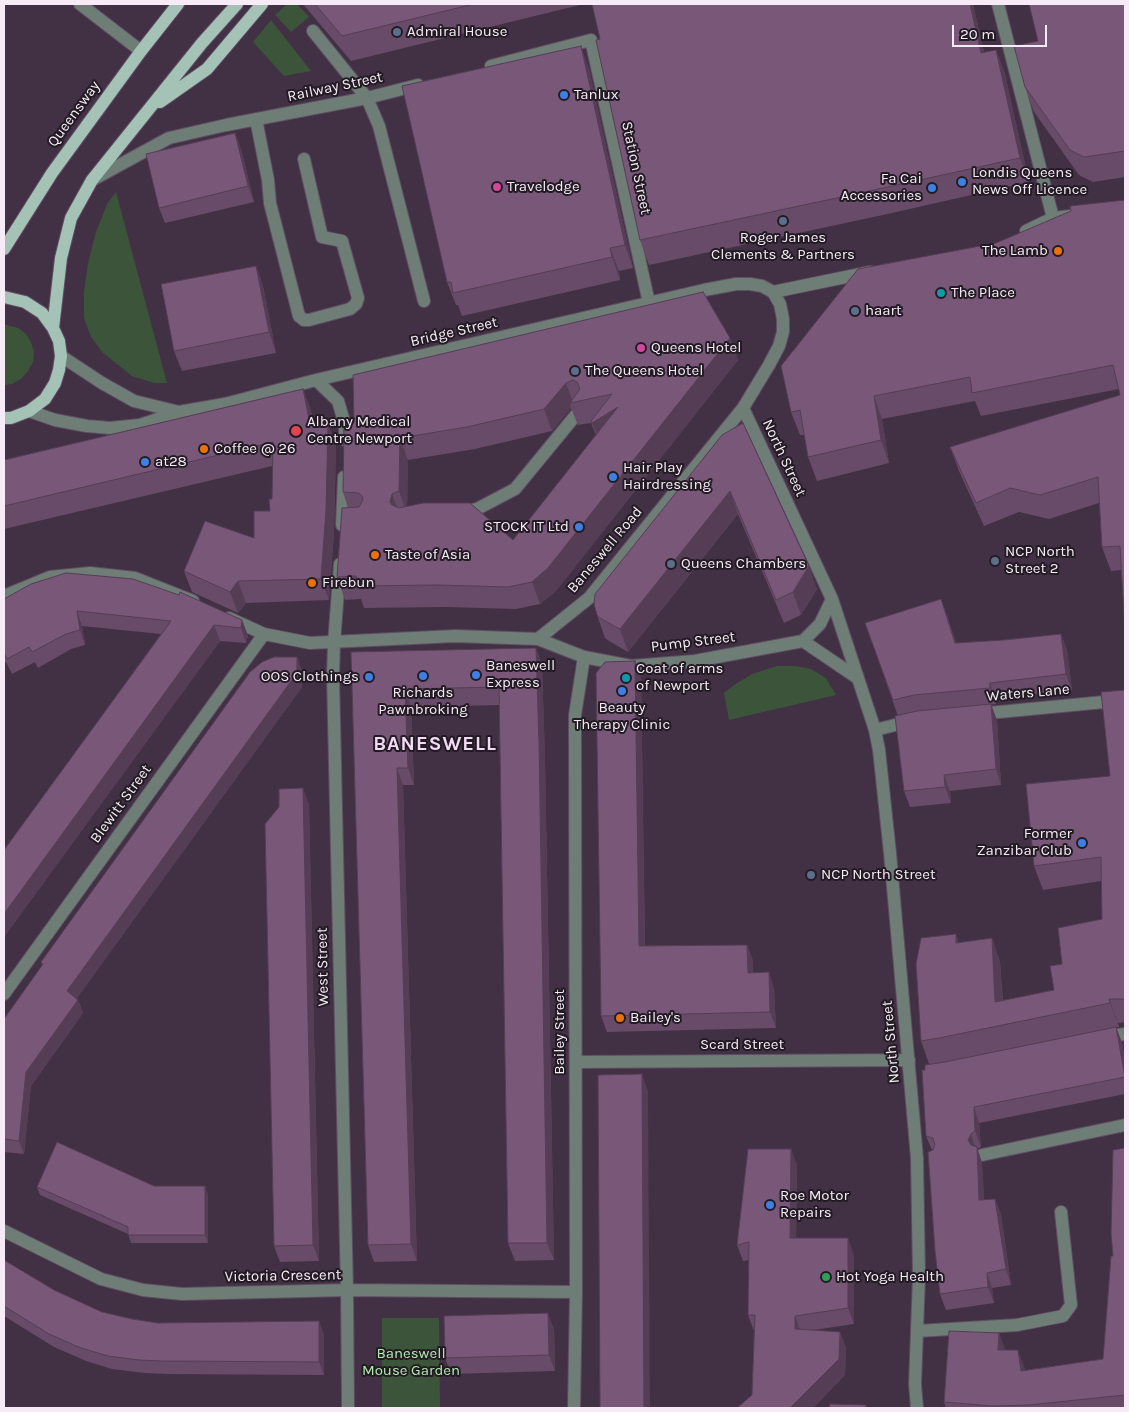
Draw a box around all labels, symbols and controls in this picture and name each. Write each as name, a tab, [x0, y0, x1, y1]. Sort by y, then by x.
scale bar	[954, 15, 1049, 47]
place label: Admiral House	[407, 23, 507, 41]
text: 20 m	[960, 25, 995, 43]
marker: Admiral House	[391, 26, 403, 38]
street label: Railway Street	[286, 68, 384, 106]
street label: Queensway	[44, 77, 104, 151]
place label: Tanlux	[574, 86, 618, 104]
marker: Tanlux	[558, 89, 570, 101]
street label: Station Street	[617, 120, 655, 216]
place label: Londis Queens News Off Licence	[972, 164, 1087, 199]
place label: Fa Cai Accessories	[841, 170, 922, 205]
marker: Londis Queens News Off Licence	[956, 176, 968, 188]
place label: Travelodge	[507, 178, 580, 196]
marker: Travelodge	[491, 181, 503, 193]
marker: Fa Cai Accessories	[926, 182, 938, 194]
marker: Roger James Clements & Partners	[777, 215, 789, 227]
place label: Roger James Clements & Partners	[711, 229, 855, 264]
place label: The Lamb	[982, 242, 1048, 260]
marker: The Lamb	[1052, 245, 1064, 257]
place label: The Place	[951, 284, 1015, 302]
marker: The Place	[935, 287, 947, 299]
place label: haart	[865, 302, 902, 320]
marker: haart	[849, 305, 861, 317]
street label: Bridge Street	[409, 313, 499, 351]
place label: Queens Hotel	[651, 339, 742, 357]
marker: Queens Hotel	[635, 342, 647, 354]
place label: The Queens Hotel	[585, 362, 703, 380]
marker: The Queens Hotel	[569, 365, 581, 377]
place label: Albany Medical Centre Newport	[307, 413, 412, 448]
street label: North Street	[758, 416, 810, 500]
marker: Albany Medical Centre Newport	[289, 424, 303, 438]
place label: Coffee @ 26	[214, 440, 296, 458]
marker: Coffee @ 26	[198, 443, 210, 455]
place label: at28	[155, 453, 187, 471]
marker: at28	[139, 456, 151, 468]
place label: Hair Play Hairdressing	[623, 459, 711, 494]
marker: Hair Play Hairdressing	[607, 471, 619, 483]
street label: Baneswell Road	[564, 503, 646, 597]
place label: STOCK IT Ltd	[484, 518, 569, 536]
marker: STOCK IT Ltd	[573, 521, 585, 533]
place label: NCP North Street 2	[1005, 543, 1075, 578]
place label: Taste of Asia	[385, 546, 470, 564]
marker: Taste of Asia	[369, 549, 381, 561]
place label: Queens Chambers	[681, 555, 806, 573]
marker: NCP North Street 2	[989, 555, 1001, 567]
marker: Queens Chambers	[665, 558, 677, 570]
place label: Firebun	[322, 574, 374, 592]
marker: Firebun	[306, 577, 318, 589]
street label: Pump Street	[650, 628, 736, 656]
place label: Baneswell Express	[486, 657, 555, 692]
place label: Coat of arms of Newport	[636, 660, 723, 695]
place label: OOS Clothings	[261, 668, 359, 686]
marker: Baneswell Express	[470, 669, 482, 681]
marker: Richards Pawnbroking	[417, 670, 429, 682]
marker: OOS Clothings	[363, 671, 375, 683]
marker: Coat of arms of Newport	[620, 672, 632, 684]
street label: Waters Lane	[986, 680, 1070, 706]
place label: Richards Pawnbroking	[378, 684, 468, 719]
marker: Beauty Therapy Clinic	[616, 685, 628, 697]
place label: Beauty Therapy Clinic	[574, 699, 670, 734]
district label: BANESWELL	[372, 732, 498, 756]
street label: Blewitt Street	[87, 761, 155, 847]
place label: Former Zanzibar Club	[977, 825, 1072, 860]
marker: Former Zanzibar Club	[1076, 837, 1088, 849]
place label: NCP North Street	[821, 866, 936, 884]
marker: NCP North Street	[805, 869, 817, 881]
street label: West Street	[313, 927, 333, 1007]
street label: Bailey Street	[551, 989, 569, 1075]
street label: North Street	[878, 1000, 904, 1084]
place label: Bailey's	[630, 1009, 681, 1027]
marker: Bailey's	[614, 1012, 626, 1024]
street label: Scard Street	[700, 1036, 784, 1054]
place label: Roe Motor Repairs	[780, 1187, 849, 1222]
marker: Roe Motor Repairs	[764, 1199, 776, 1211]
street label: Victoria Crescent	[225, 1266, 341, 1286]
place label: Hot Yoga Health	[836, 1268, 944, 1286]
marker: Hot Yoga Health	[820, 1271, 832, 1283]
park label: Baneswell Mouse Garden	[362, 1345, 460, 1380]

